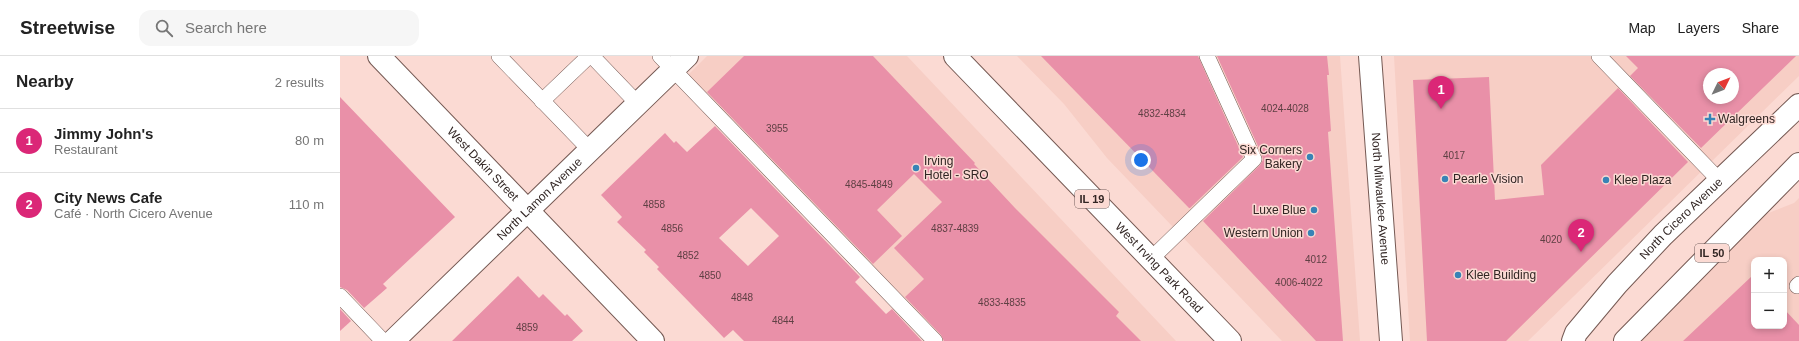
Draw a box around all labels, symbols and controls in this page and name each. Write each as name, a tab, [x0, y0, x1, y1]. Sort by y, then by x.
search box	[139, 10, 419, 46]
text: Streetwise	[20, 17, 115, 38]
icon: search	[153, 17, 175, 39]
text: Search here	[185, 19, 267, 36]
text: Map	[1628, 20, 1656, 36]
text: Layers	[1678, 20, 1720, 36]
text: Share	[1742, 20, 1779, 36]
north arrow	[1703, 68, 1739, 104]
text: Nearby	[16, 72, 74, 91]
text: 2 results	[275, 75, 324, 90]
pin: 1	[1428, 76, 1454, 109]
house number: 4024-4028	[1261, 103, 1309, 114]
house number: 4832-4834	[1138, 108, 1186, 119]
place label: Walgreens	[1718, 112, 1775, 126]
marker: Walgreens	[1705, 114, 1715, 124]
house number: 3955	[766, 123, 789, 134]
street label: West Dakin Street	[444, 124, 522, 204]
text: Jimmy John's	[54, 125, 153, 142]
street label: North Milwaukee Avenue	[1369, 132, 1392, 266]
text: 1	[25, 133, 33, 148]
text: 80 m	[295, 133, 324, 148]
text: Restaurant	[54, 142, 118, 157]
place label: Six Corners Bakery	[1239, 143, 1302, 171]
your location	[1131, 150, 1151, 170]
house number: 4017	[1443, 150, 1466, 161]
marker: Six Corners Bakery	[1305, 152, 1315, 162]
place label: Irving Hotel - SRO	[924, 154, 989, 182]
street label: North Lamon Avenue	[494, 155, 585, 243]
marker: Irving Hotel - SRO	[911, 163, 921, 173]
place label: Pearle Vision	[1453, 172, 1524, 186]
place label: Klee Plaza	[1614, 173, 1672, 187]
marker: Pearle Vision	[1440, 174, 1450, 184]
marker: Klee Plaza	[1601, 175, 1611, 185]
street label: North Cicero Avenue	[1637, 175, 1726, 262]
house number: 4845-4849	[845, 179, 893, 190]
text: City News Cafe	[54, 189, 162, 206]
road number: IL 19	[1075, 190, 1109, 208]
text: 2	[25, 197, 33, 212]
text: 110 m	[289, 197, 324, 212]
house number: 4858	[643, 199, 666, 210]
place label: Luxe Blue	[1253, 203, 1306, 217]
marker: Luxe Blue	[1309, 205, 1319, 215]
text: Café · North Cicero Avenue	[54, 206, 213, 221]
pin: 2	[1568, 219, 1594, 252]
street label: West Irving Park Road	[1112, 220, 1206, 316]
house number: 4856	[661, 223, 684, 234]
house number: 4837-4839	[931, 223, 979, 234]
place label: Western Union	[1224, 226, 1303, 240]
marker: Western Union	[1306, 228, 1316, 238]
house number: 4020	[1540, 234, 1563, 245]
road number: IL 50	[1695, 244, 1729, 262]
house number: 4852	[677, 250, 700, 261]
house number: 4012	[1305, 254, 1328, 265]
map controls	[1751, 257, 1787, 329]
button: +	[1751, 257, 1787, 293]
place label: Klee Building	[1466, 268, 1536, 282]
house number: 4850	[699, 270, 722, 281]
marker: Klee Building	[1453, 270, 1463, 280]
house number: 4006-4022	[1275, 277, 1323, 288]
house number: 4848	[731, 292, 754, 303]
button: −	[1751, 293, 1787, 329]
house number: 4833-4835	[978, 297, 1026, 308]
house number: 4844	[772, 315, 795, 326]
house number: 4859	[516, 322, 539, 333]

